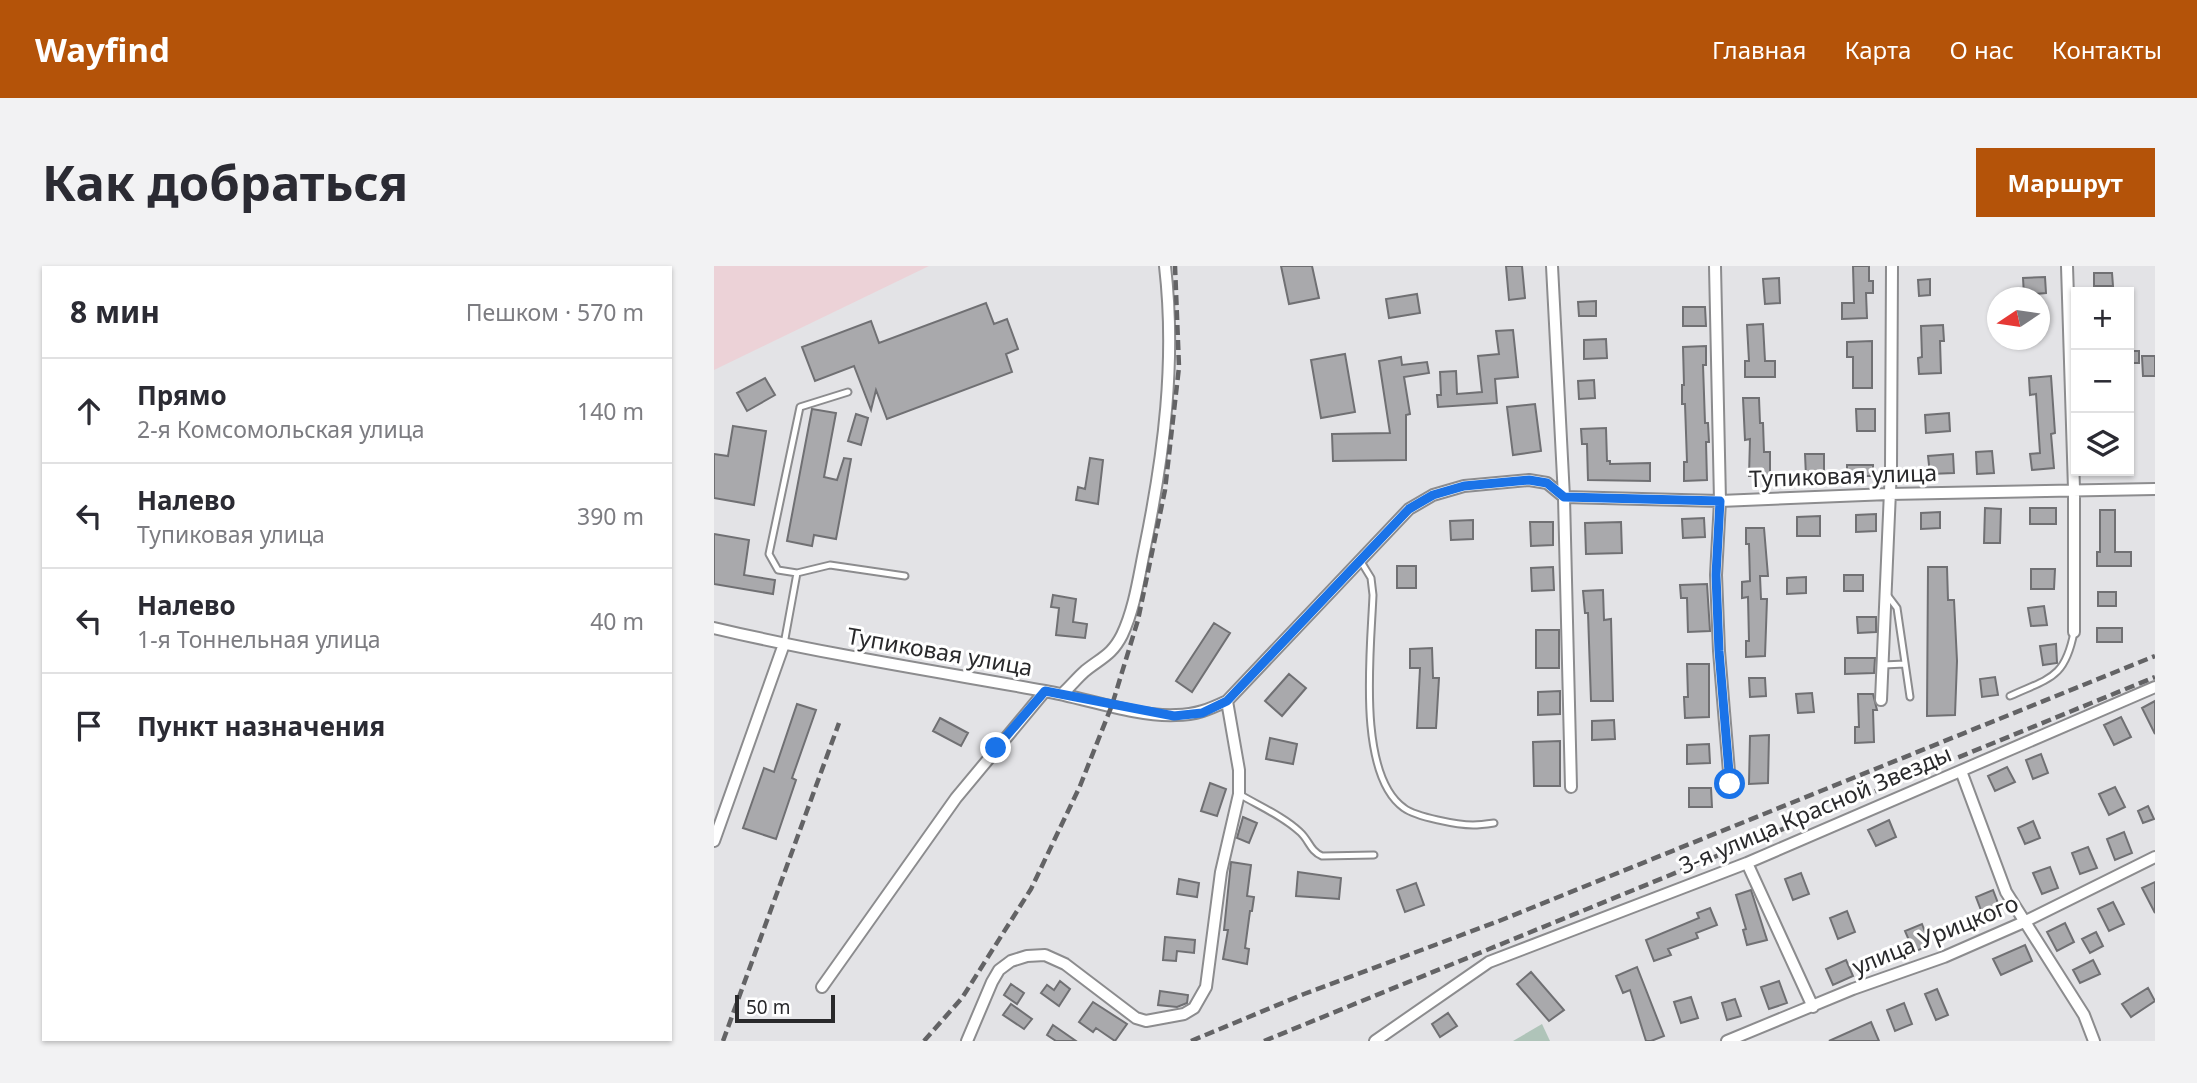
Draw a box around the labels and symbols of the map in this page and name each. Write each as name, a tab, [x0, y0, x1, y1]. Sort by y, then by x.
north arrow	[1987, 287, 2050, 350]
street label: Тупиковая улица	[1749, 456, 1937, 494]
street label: Тупиковая улица	[845, 619, 1035, 683]
route end	[980, 732, 1011, 763]
street label: 3-я улица Красной Звезды	[1674, 737, 1956, 881]
route start	[1714, 768, 1745, 799]
street label: улица Урицкого	[1847, 886, 2023, 982]
scale bar	[735, 992, 835, 1024]

